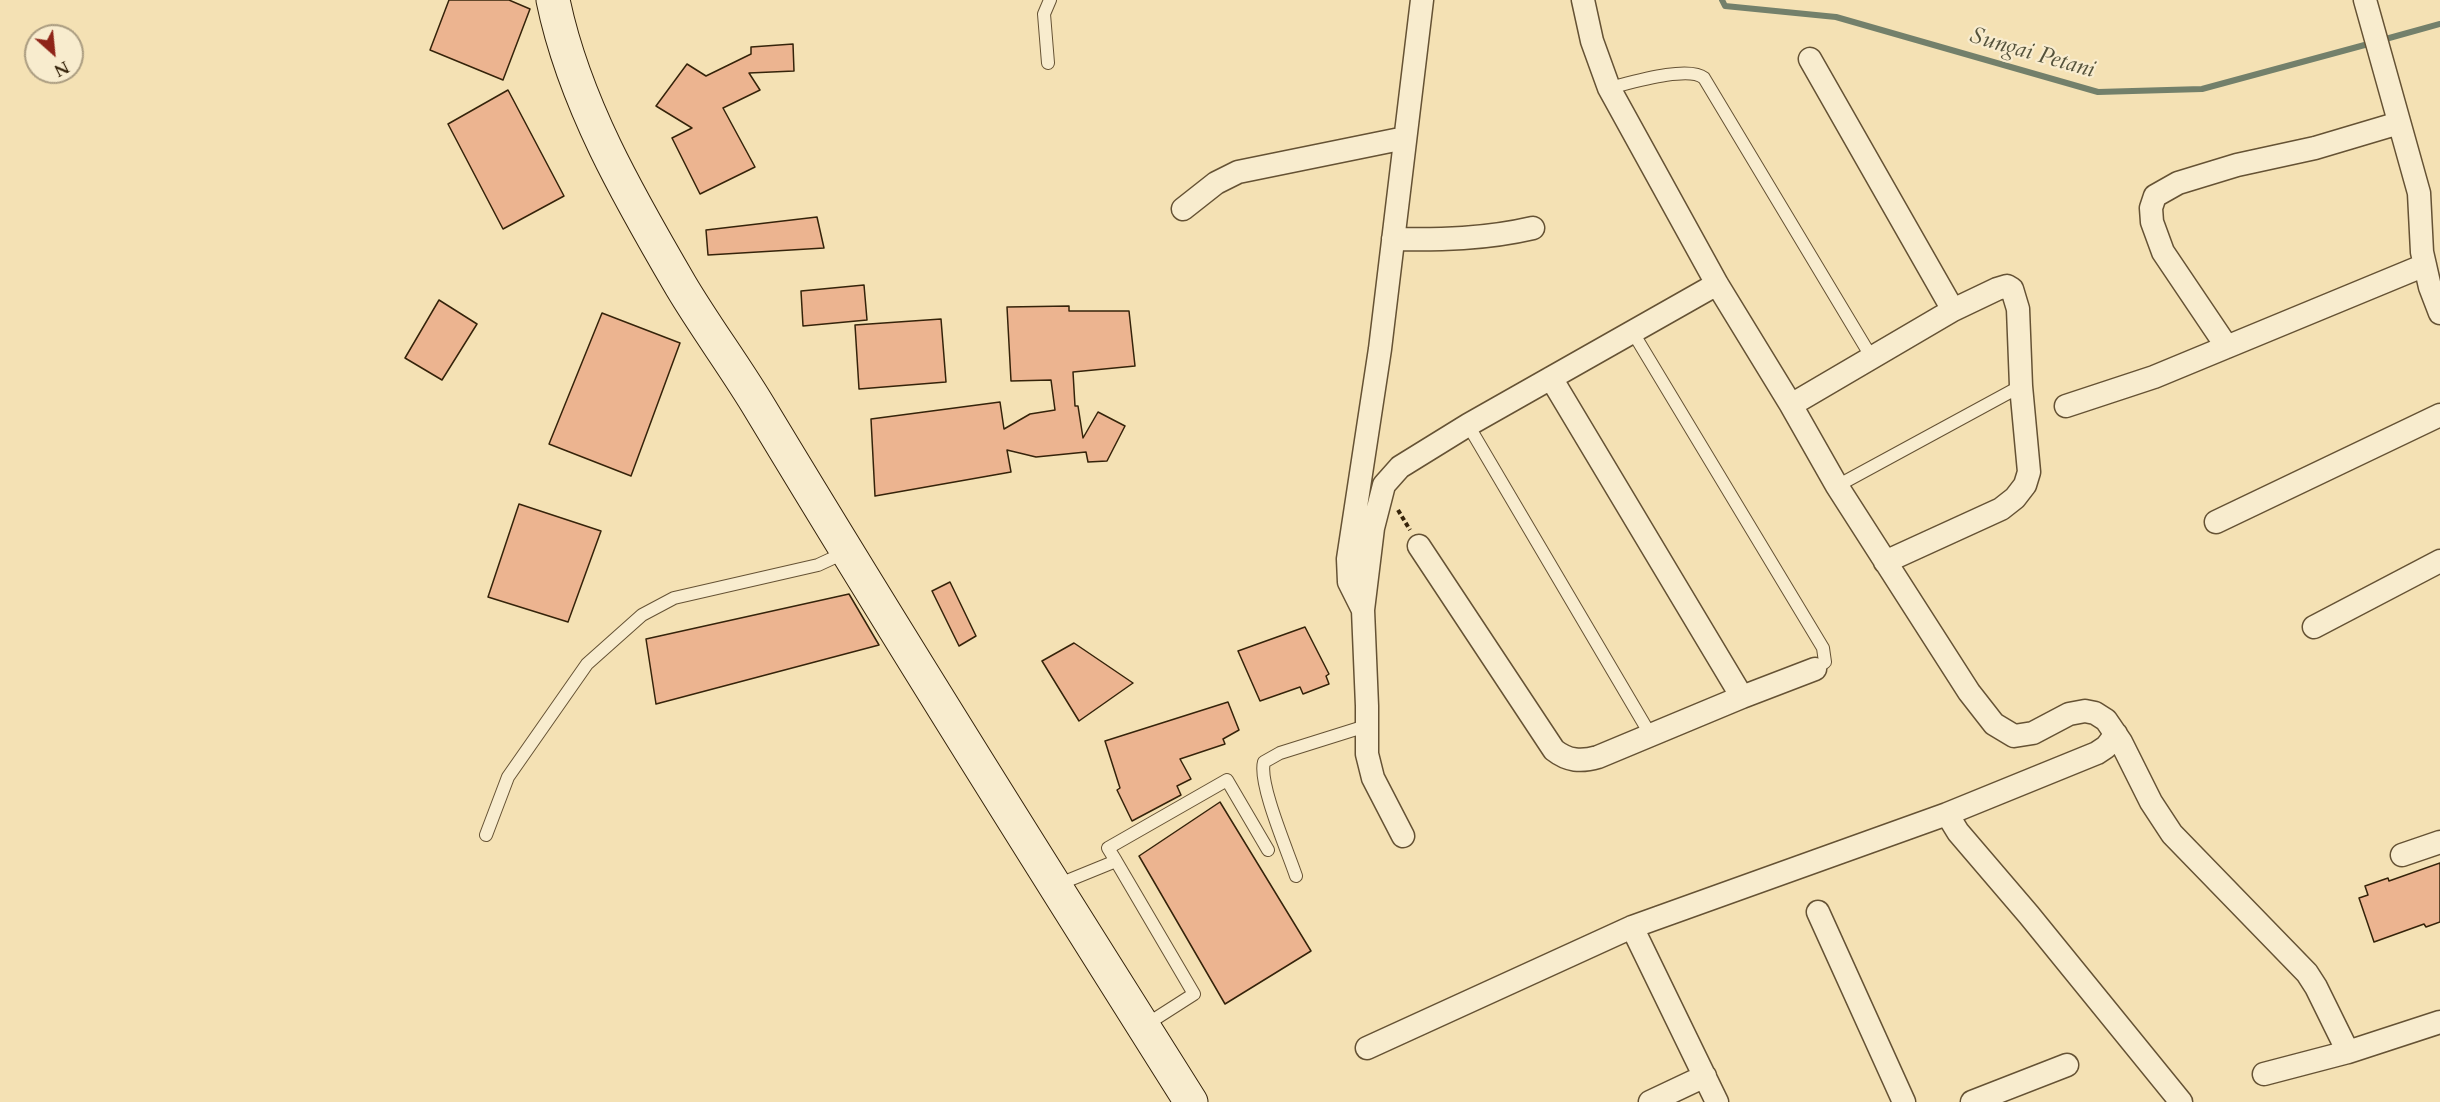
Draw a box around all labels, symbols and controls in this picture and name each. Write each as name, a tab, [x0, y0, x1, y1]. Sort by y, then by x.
water label: Sungai Petani	[1966, 22, 2098, 86]
north arrow	[24, 24, 84, 84]
text: N	[50, 55, 72, 81]

